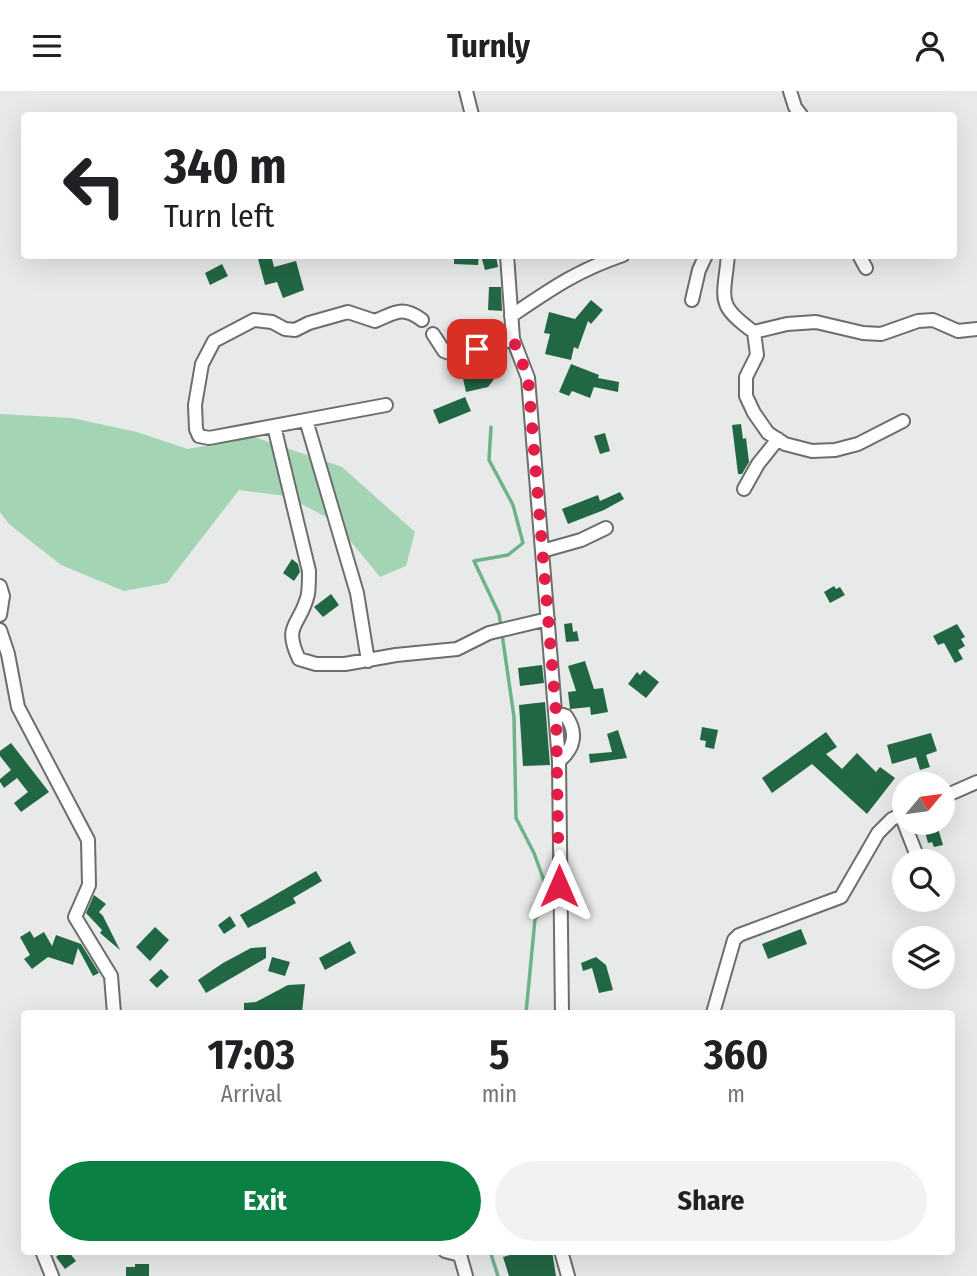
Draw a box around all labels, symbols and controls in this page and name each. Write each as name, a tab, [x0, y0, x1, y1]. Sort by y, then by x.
icon: menu	[28, 27, 66, 65]
text: Turnly	[447, 27, 530, 65]
icon: person	[911, 27, 949, 65]
text: 340 m	[164, 137, 287, 196]
icon: left	[49, 140, 140, 231]
text: Turn left	[164, 197, 274, 235]
pin	[447, 319, 507, 379]
icon: arrive	[458, 330, 496, 368]
north arrow	[892, 772, 956, 835]
map controls	[892, 772, 955, 989]
position arrow	[522, 849, 596, 923]
button: search	[892, 849, 955, 912]
button: layers	[892, 926, 955, 989]
text: 17:03	[207, 1030, 295, 1080]
text: 5	[489, 1030, 510, 1080]
text: 360	[704, 1030, 768, 1080]
text: Arrival	[221, 1080, 282, 1108]
text: min	[482, 1080, 517, 1108]
text: m	[727, 1080, 745, 1108]
button: Exit	[49, 1161, 481, 1241]
button: Share	[495, 1161, 927, 1241]

